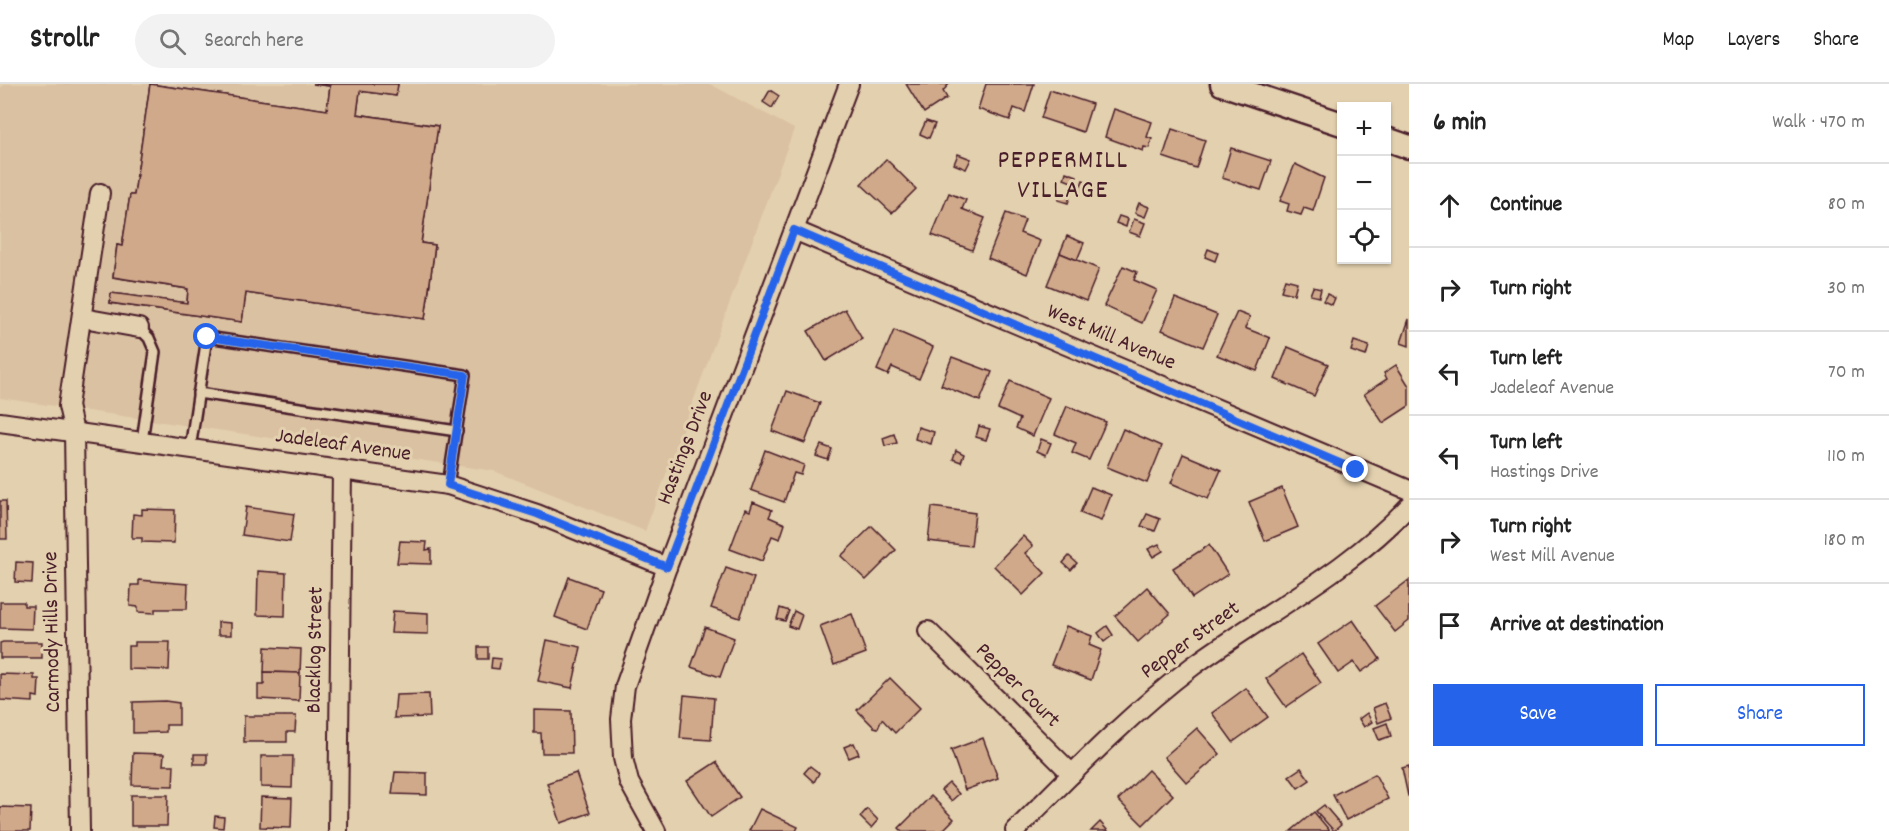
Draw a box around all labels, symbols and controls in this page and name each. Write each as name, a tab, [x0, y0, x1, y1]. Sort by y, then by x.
search box	[135, 14, 555, 68]
text: Strollr	[30, 21, 99, 61]
icon: search	[156, 25, 189, 58]
text: Search here	[204, 26, 304, 57]
text: Map	[1663, 26, 1694, 56]
text: Layers	[1727, 26, 1780, 56]
text: Share	[1813, 26, 1859, 56]
map controls	[1337, 102, 1391, 264]
button: +	[1337, 102, 1391, 156]
text: 6 min	[1433, 105, 1486, 142]
text: Walk · 470 m	[1772, 109, 1865, 137]
district label: PEPPERMILL VILLAGE	[997, 143, 1129, 210]
button: −	[1337, 156, 1391, 210]
icon: ahead	[1433, 189, 1466, 222]
text: Continue	[1490, 190, 1562, 221]
text: 80 m	[1828, 191, 1865, 219]
button: locate	[1337, 210, 1391, 264]
icon: right	[1433, 273, 1466, 306]
text: Turn right	[1490, 274, 1572, 305]
text: 30 m	[1827, 275, 1865, 303]
street label: West Mill Avenue	[1042, 297, 1180, 379]
route start	[193, 323, 219, 349]
text: Turn left	[1490, 344, 1562, 375]
icon: left	[1433, 357, 1466, 390]
text: 70 m	[1828, 359, 1865, 387]
text: Jadeleaf Avenue	[1490, 375, 1614, 403]
street label: Hastings Drive	[650, 387, 722, 509]
street label: Jadeleaf Avenue	[273, 421, 413, 471]
text: Turn left	[1490, 428, 1562, 459]
icon: left	[1433, 441, 1466, 474]
text: 110 m	[1827, 443, 1865, 471]
route end	[1342, 456, 1368, 482]
text: Hastings Drive	[1490, 459, 1599, 487]
text: Turn right	[1490, 512, 1572, 543]
icon: right	[1433, 525, 1466, 558]
text: 180 m	[1823, 527, 1865, 555]
text: West Mill Avenue	[1490, 543, 1615, 571]
street label: Carmody Hills Drive	[36, 551, 70, 713]
street label: Blacklog Street	[299, 586, 333, 714]
street label: Pepper Street	[1135, 594, 1247, 688]
icon: arrive	[1433, 609, 1466, 642]
text: Arrive at destination	[1490, 610, 1664, 641]
street label: Pepper Court	[967, 636, 1067, 736]
button: Save	[1433, 684, 1643, 746]
button: Share	[1655, 684, 1865, 746]

